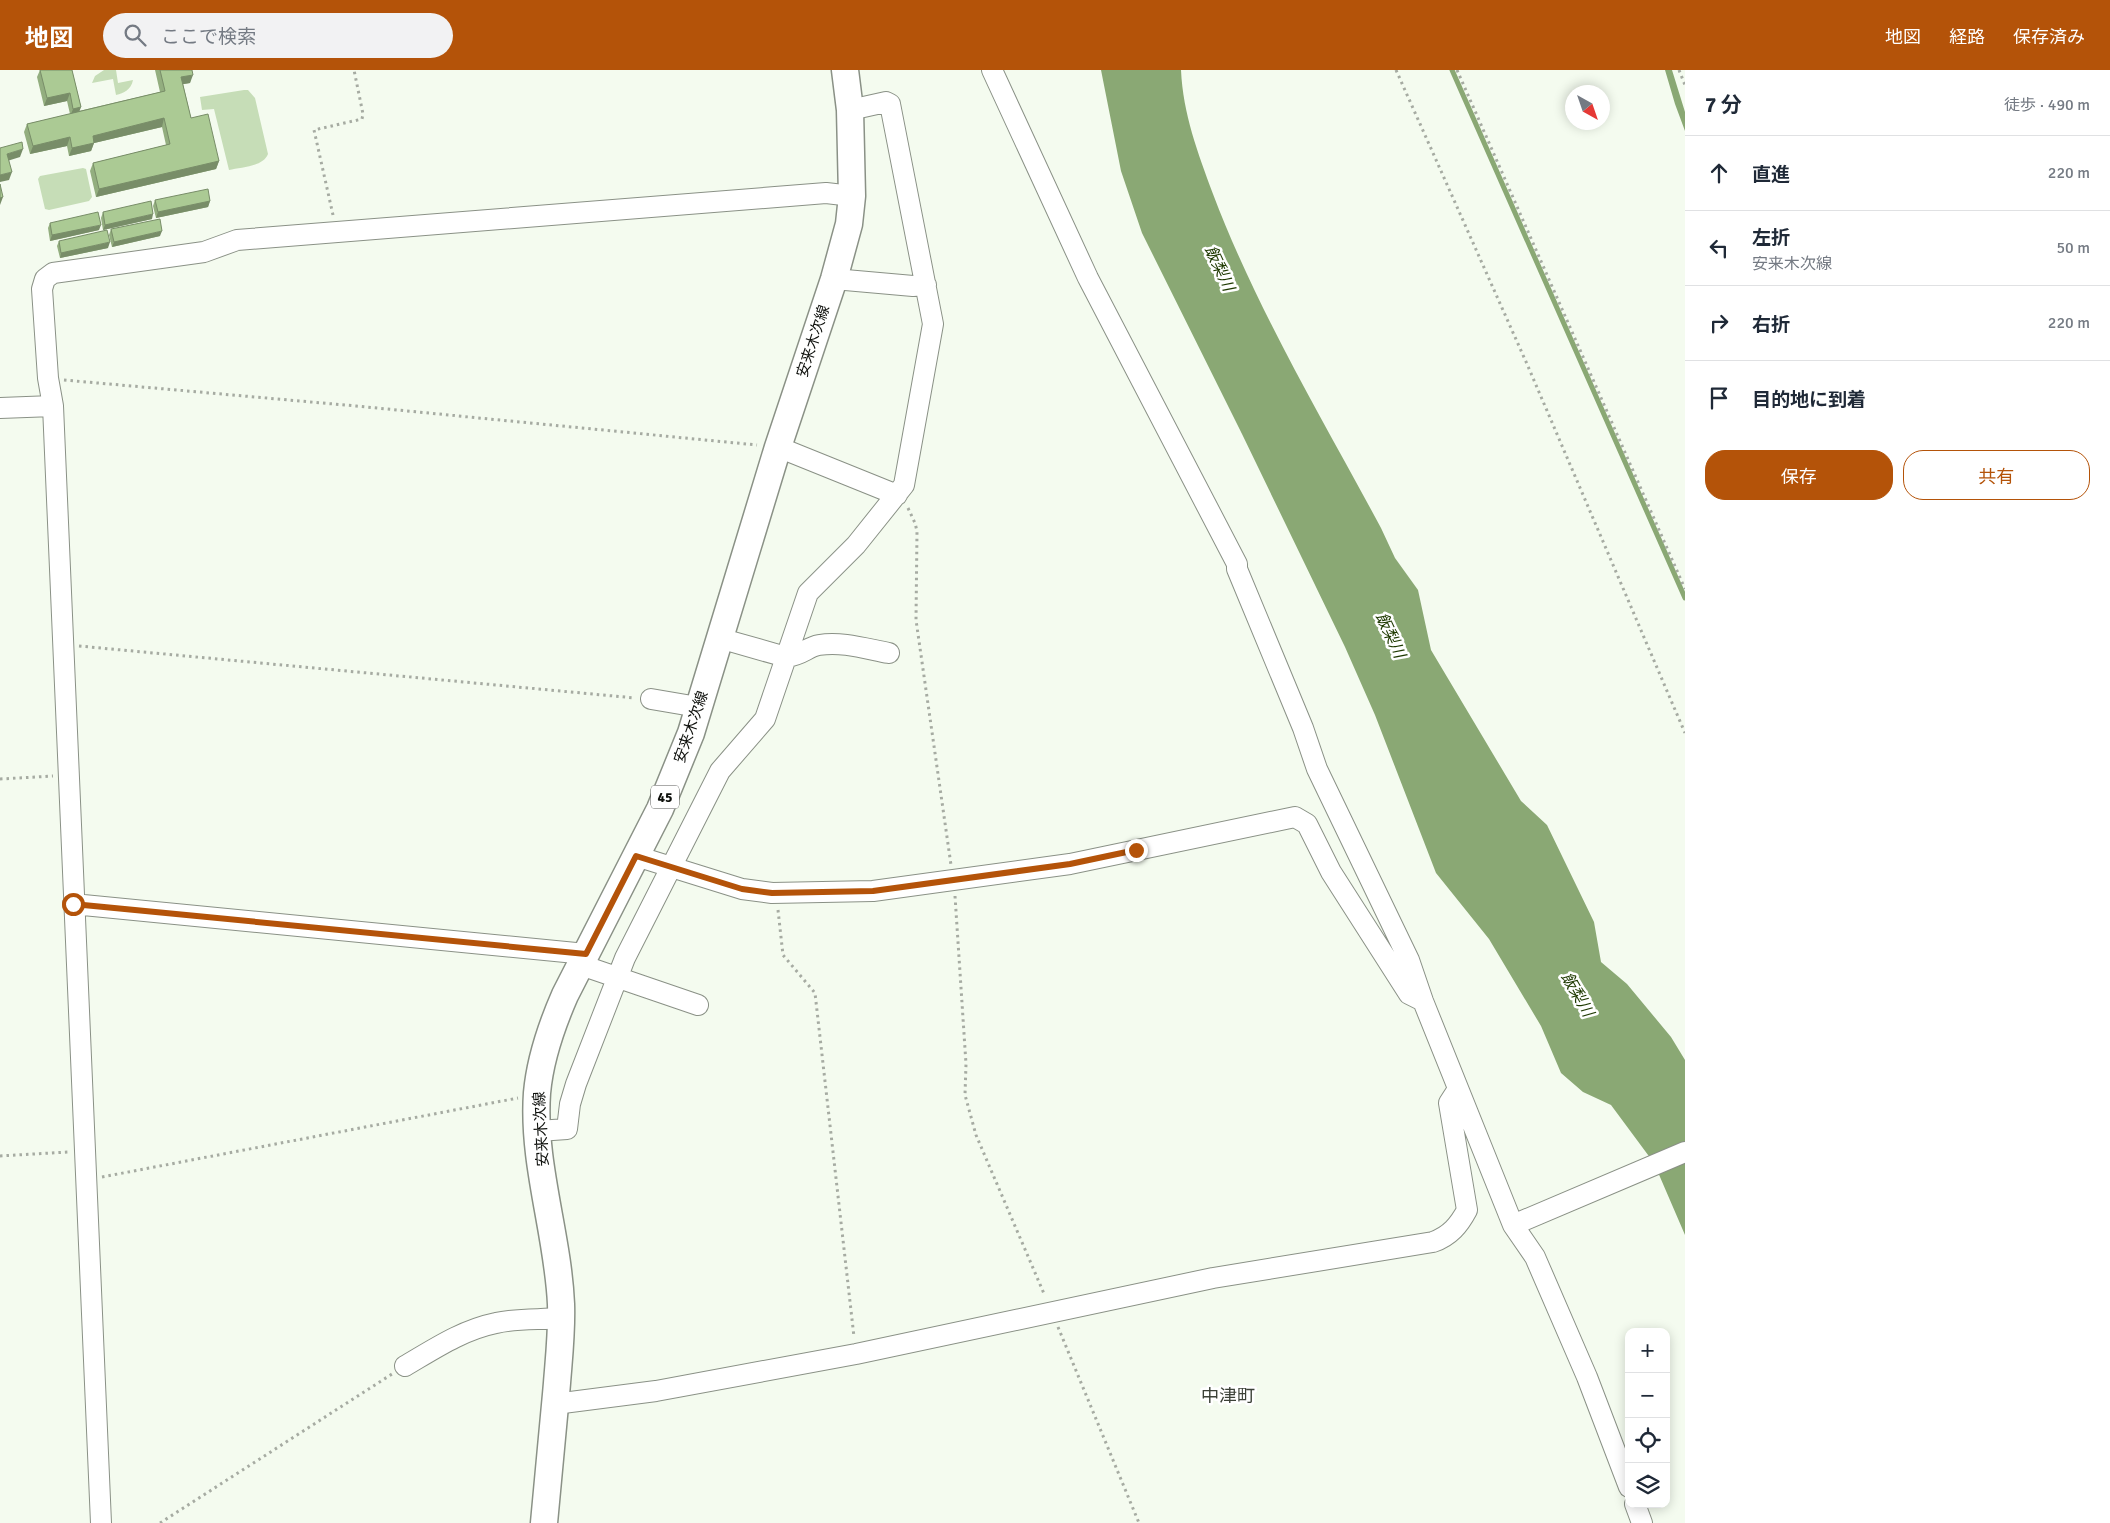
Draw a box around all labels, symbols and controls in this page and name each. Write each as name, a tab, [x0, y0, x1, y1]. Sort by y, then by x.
search box	[103, 13, 453, 58]
icon: search	[121, 21, 149, 49]
text: 地図	[25, 23, 73, 53]
text: ここで検索	[161, 25, 256, 49]
text: 地図	[1885, 26, 1921, 48]
text: 経路	[1949, 26, 1985, 48]
text: 保存済み	[2013, 26, 2085, 48]
north arrow	[1565, 85, 1610, 130]
text: 7 分	[1705, 92, 1742, 118]
text: 徒歩 · 490 m	[2004, 95, 2090, 115]
icon: ahead	[1705, 159, 1733, 187]
text: 直進	[1752, 163, 1790, 187]
text: 220 m	[2048, 163, 2090, 183]
text: 左折	[1752, 226, 1790, 250]
icon: left	[1705, 234, 1733, 262]
text: 50 m	[2056, 238, 2090, 258]
water label: 飯梨川	[1200, 242, 1239, 296]
text: 安来木次線	[1752, 254, 1832, 274]
street label: 安来木次線	[793, 303, 833, 379]
icon: right	[1705, 309, 1733, 337]
text: 右折	[1752, 313, 1790, 337]
text: 220 m	[2048, 313, 2090, 333]
icon: arrive	[1705, 384, 1733, 412]
text: 目的地に到着	[1752, 388, 1866, 412]
button: 保存	[1705, 450, 1893, 500]
button: 共有	[1903, 450, 2090, 500]
water label: 飯梨川	[1371, 609, 1410, 663]
street label: 安来木次線	[670, 689, 712, 765]
road number: 45	[651, 786, 679, 809]
route end	[1125, 839, 1148, 862]
route start	[62, 893, 85, 916]
water label: 飯梨川	[1556, 969, 1599, 1022]
street label: 安来木次線	[530, 1091, 552, 1167]
map controls	[1625, 1328, 1670, 1508]
button: +	[1625, 1328, 1670, 1373]
button: −	[1625, 1373, 1670, 1418]
district label: 中津町	[1201, 1385, 1255, 1407]
button: locate	[1625, 1418, 1670, 1463]
button: layers	[1625, 1463, 1670, 1508]

